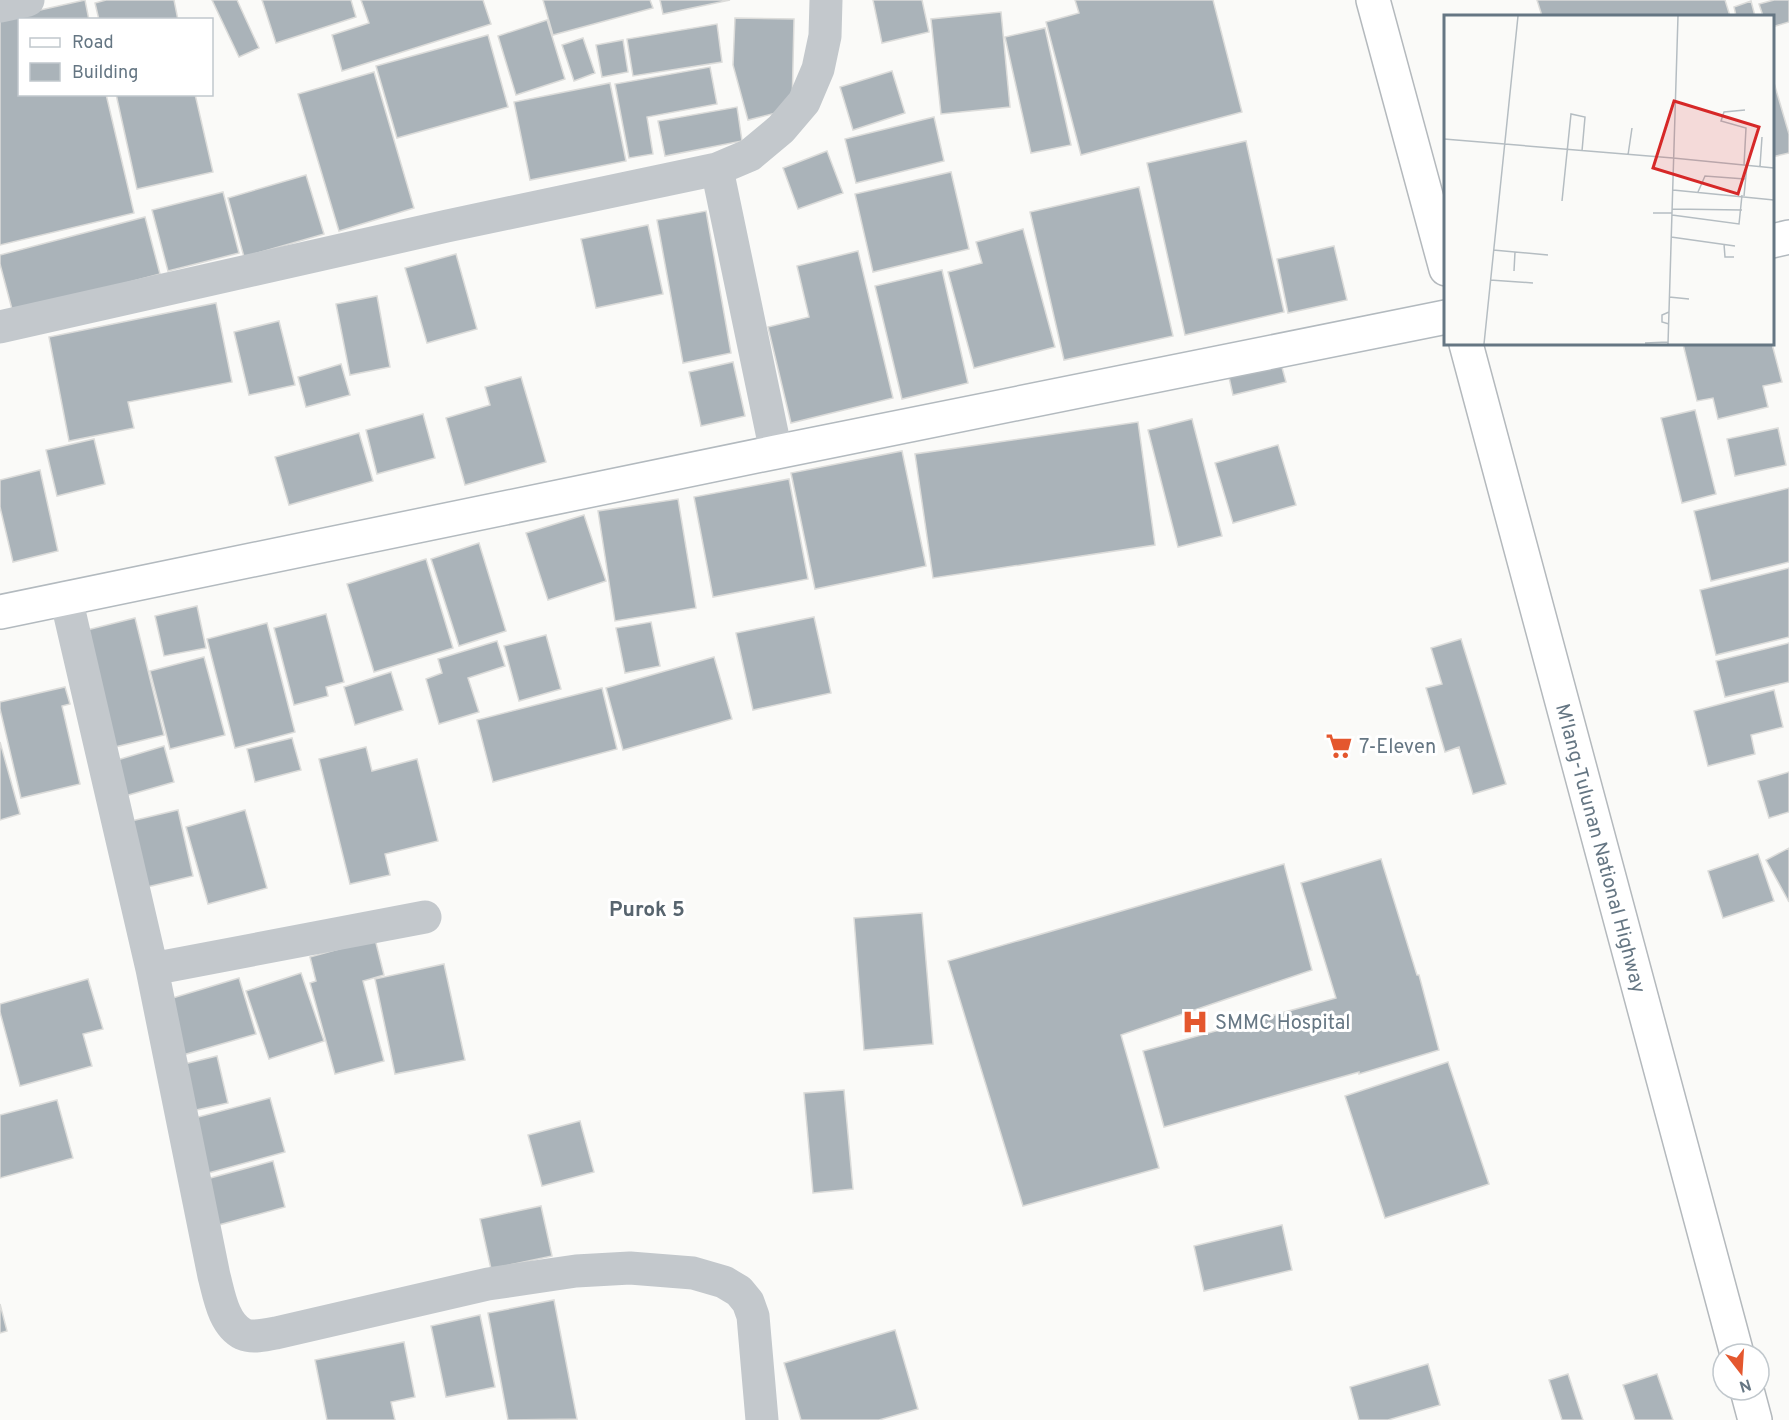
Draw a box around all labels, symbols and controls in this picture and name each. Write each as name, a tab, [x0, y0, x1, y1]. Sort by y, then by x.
inset map	[1444, 15, 1774, 345]
legend	[18, 18, 213, 96]
text: Road	[72, 32, 114, 55]
text: Building	[72, 62, 138, 85]
street label: M'lang-Tulunan National Highway	[1548, 701, 1651, 996]
supermarket icon: 7-Eleven	[1324, 731, 1354, 761]
place label: 7-Eleven	[1359, 735, 1436, 761]
district label: Purok 5	[609, 897, 685, 924]
hospital icon: SMMC Hospital	[1180, 1007, 1210, 1037]
place label: SMMC Hospital	[1215, 1011, 1351, 1037]
north arrow	[1711, 1342, 1771, 1402]
text: N	[1736, 1373, 1753, 1396]

